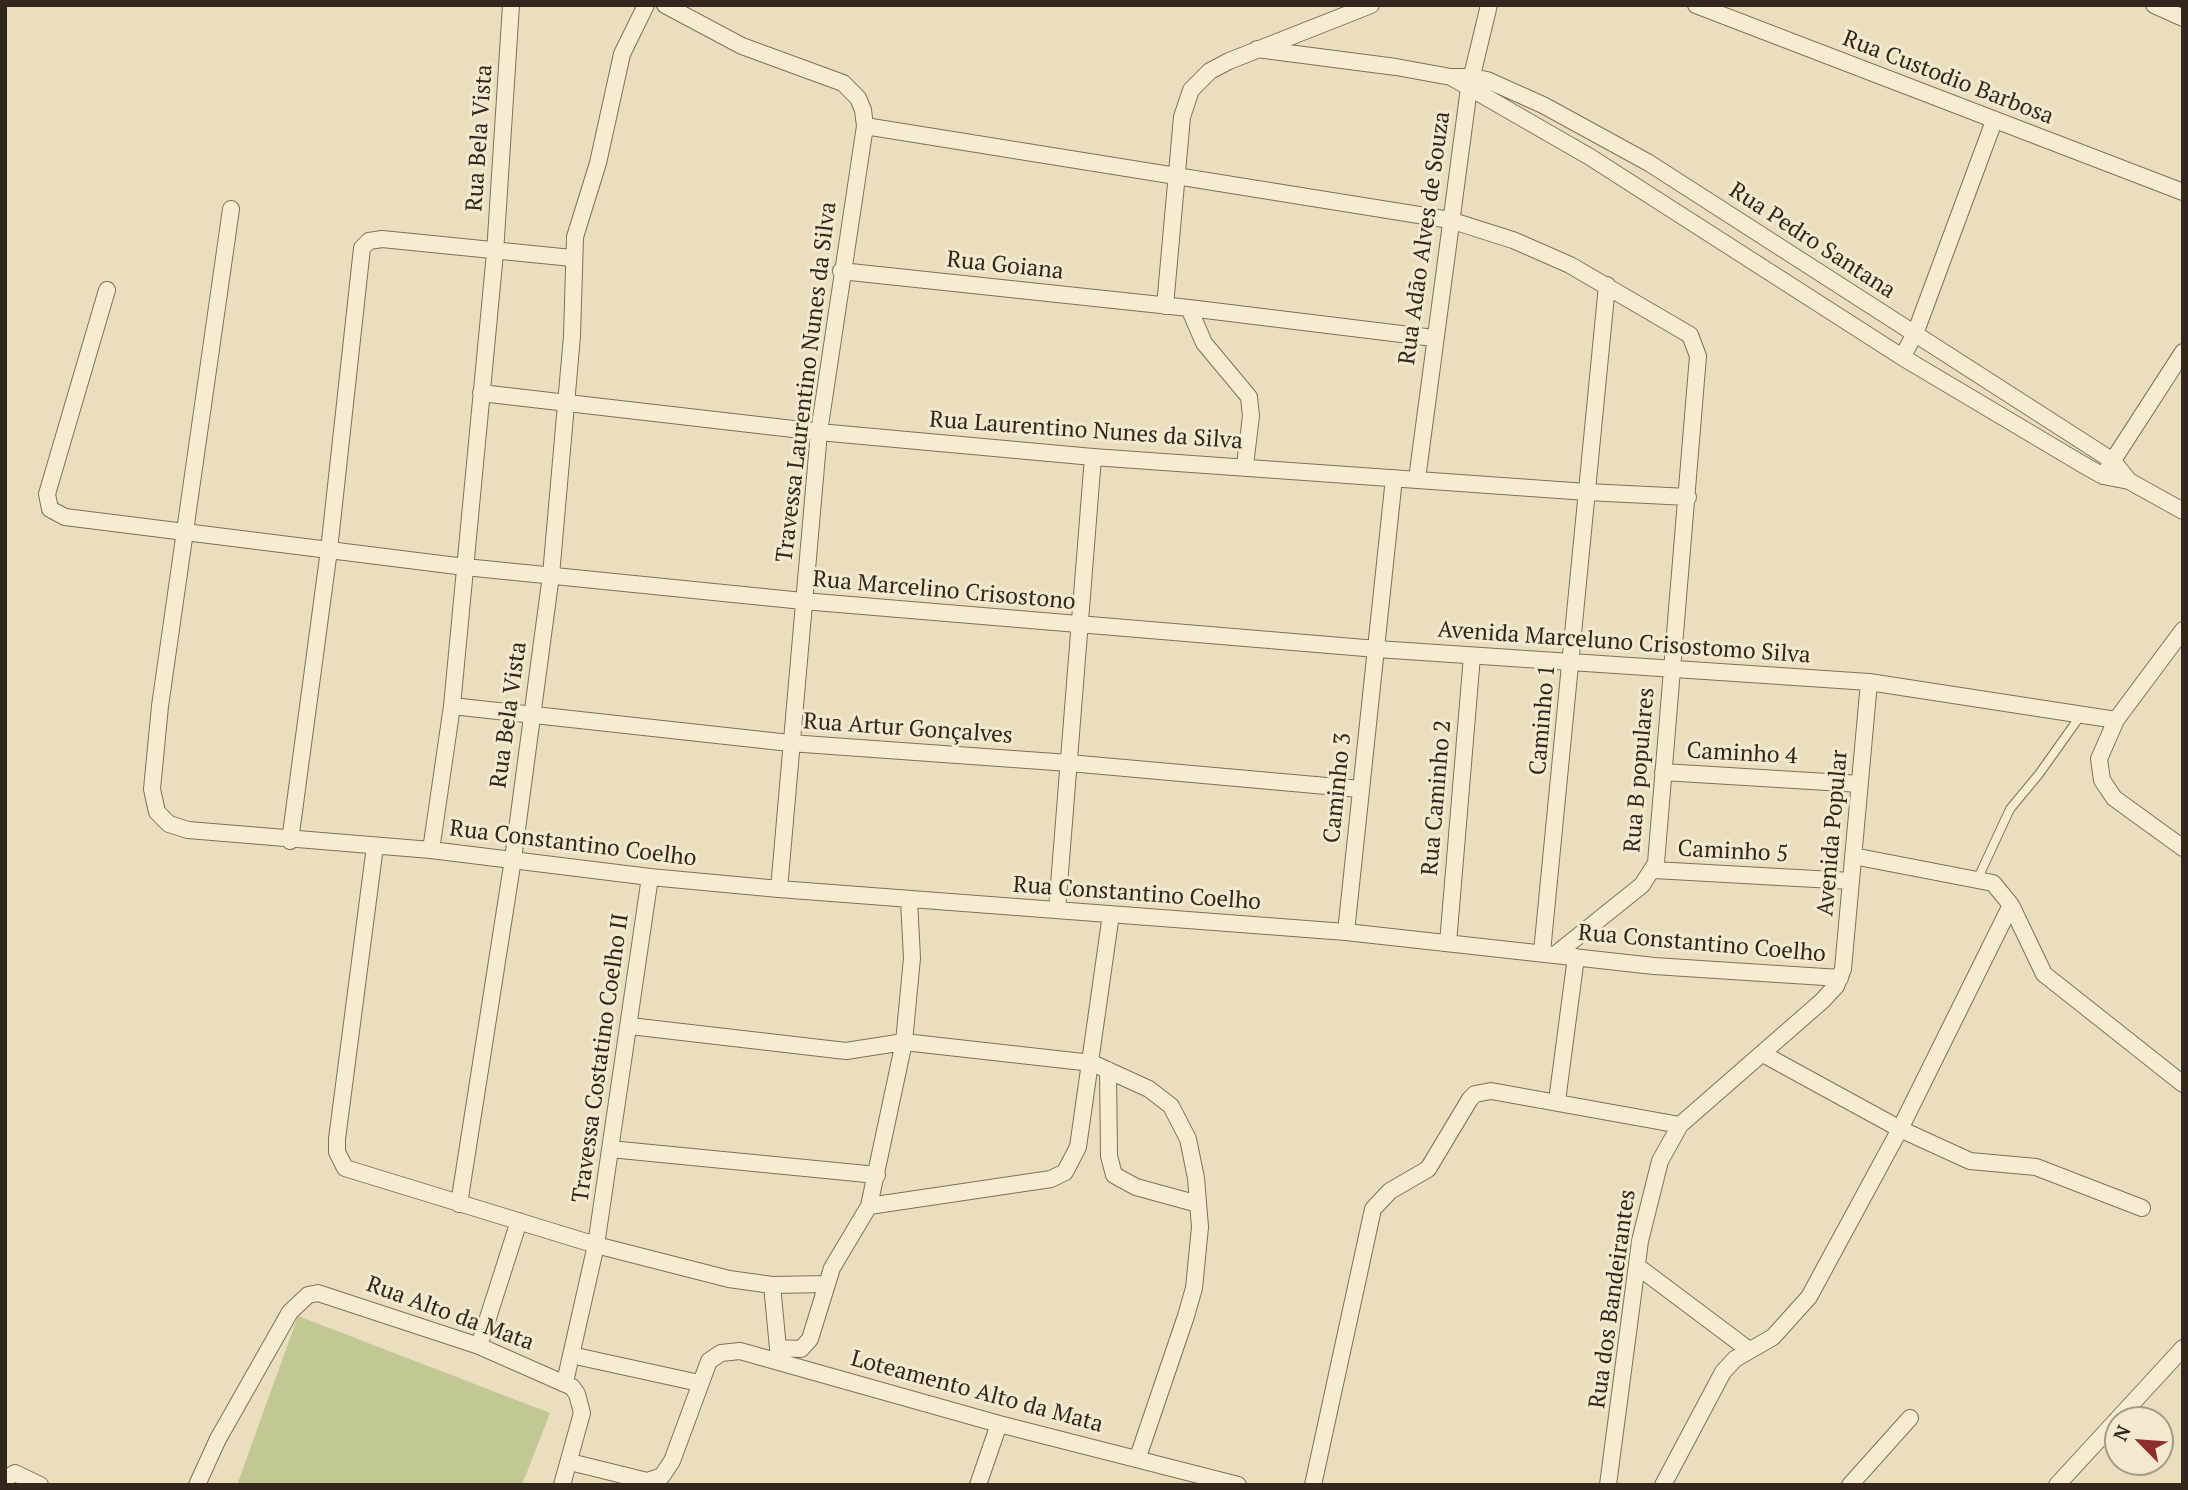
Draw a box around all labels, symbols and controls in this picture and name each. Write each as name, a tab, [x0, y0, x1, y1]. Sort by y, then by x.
street label: Rua Custodio Barbosa	[1839, 25, 2057, 131]
street label: Rua Bela Vista	[461, 63, 499, 213]
street label: Rua Adão Alves de Souza	[1394, 110, 1456, 366]
street label: Rua Pedro Santana	[1724, 177, 1900, 305]
street label: Travessa Laurentino Nunes da Silva	[771, 200, 843, 564]
street label: Rua Goiana	[945, 246, 1065, 286]
street label: Rua Laurentino Nunes da Silva	[928, 406, 1244, 456]
street label: Rua Marcelino Crisostono	[811, 566, 1077, 616]
street label: Avenida Marceluno Crisostomo Silva	[1437, 616, 1811, 670]
street label: Rua Bela Vista	[485, 640, 533, 790]
street label: Caminho 1	[1524, 664, 1562, 776]
street label: Rua B populares	[1619, 686, 1661, 854]
street label: Rua Artur Gonçalves	[802, 708, 1014, 750]
street label: Rua Caminho 2	[1416, 719, 1458, 877]
street label: Caminho 3	[1318, 731, 1358, 845]
street label: Caminho 4	[1686, 737, 1798, 771]
street label: Avenida Popular	[1812, 749, 1854, 917]
street label: Rua Constantino Coelho	[448, 815, 698, 873]
street label: Caminho 5	[1677, 835, 1789, 869]
street label: Rua Constantino Coelho	[1012, 872, 1262, 916]
street label: Travessa Costatino Coelho II	[567, 912, 635, 1204]
street label: Rua Constantino Coelho	[1577, 919, 1827, 969]
street label: Rua dos Bandeirantes	[1584, 1188, 1642, 1410]
street label: Rua Alto da Mata	[362, 1271, 538, 1357]
street label: Loteamento Alto da Mata	[848, 1345, 1106, 1439]
north arrow	[2104, 1406, 2174, 1476]
text: N	[2107, 1421, 2136, 1445]

